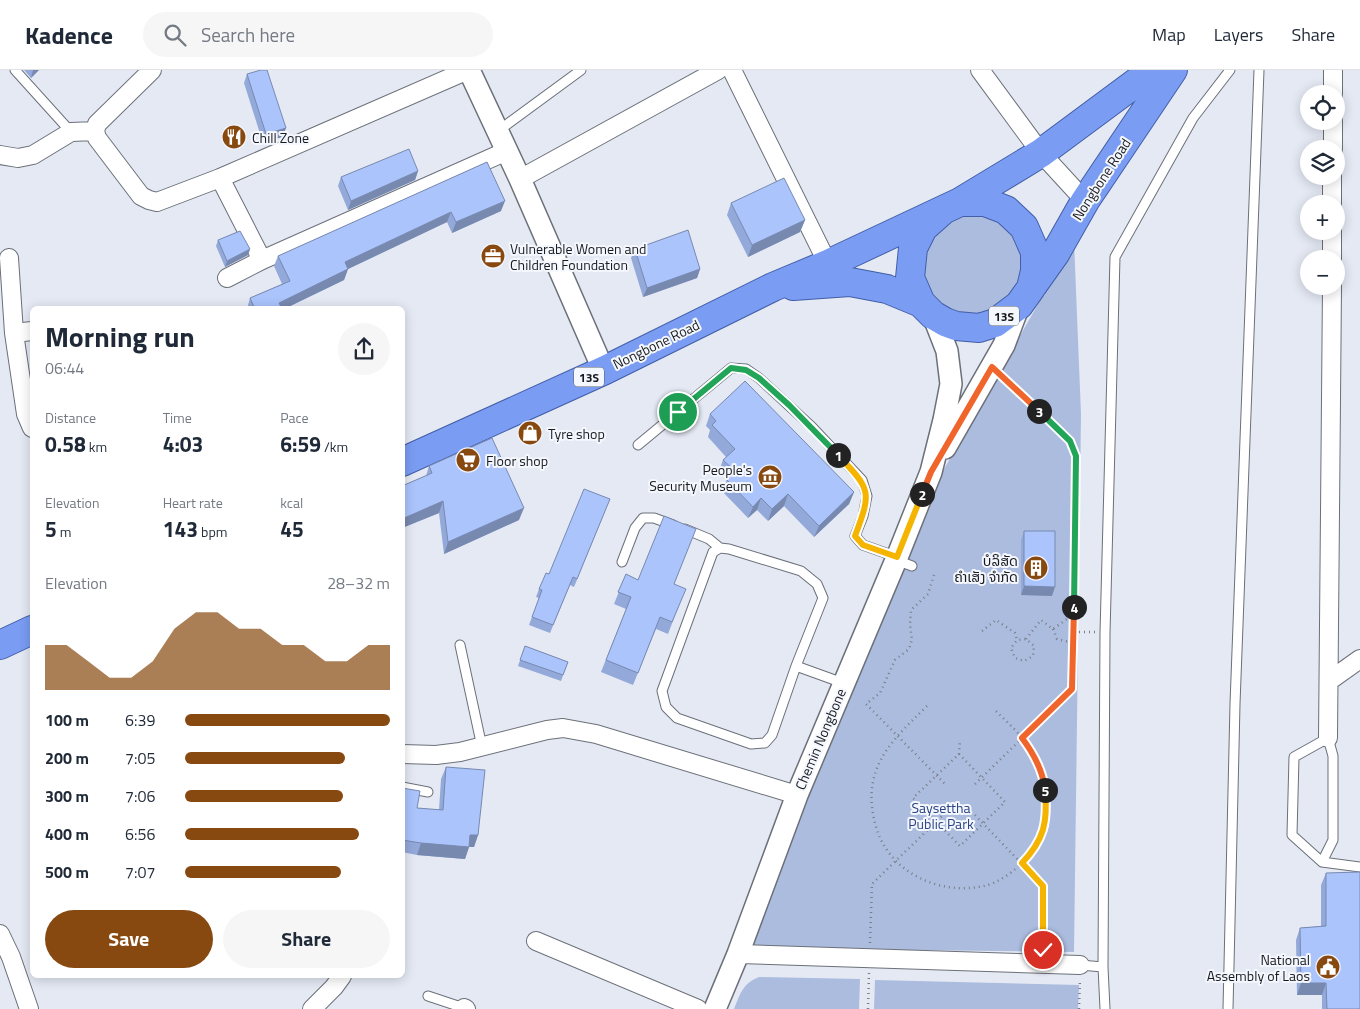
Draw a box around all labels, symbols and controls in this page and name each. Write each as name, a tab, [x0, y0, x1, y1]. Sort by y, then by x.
search box	[143, 12, 493, 57]
text: Kadence	[25, 17, 113, 53]
text: Search here	[201, 20, 295, 49]
icon: search	[161, 21, 189, 49]
text: Map	[1152, 21, 1186, 48]
text: Layers	[1214, 21, 1263, 48]
text: Share	[1291, 21, 1335, 48]
map controls	[1300, 85, 1345, 295]
button: locate	[1300, 85, 1345, 130]
restaurant icon: Chill Zone	[221, 124, 247, 150]
place label: Chill Zone	[252, 127, 309, 148]
street label: Nongbone Road	[1067, 134, 1135, 224]
button: layers	[1300, 140, 1345, 185]
button: +	[1300, 195, 1345, 240]
place label: Vulnerable Women and Children Foundation	[510, 238, 647, 275]
office icon: Vulnerable Women and Children Foundation	[480, 243, 506, 269]
button: −	[1300, 250, 1345, 295]
road number: 13S	[989, 307, 1019, 326]
street label: Nongbone Road	[609, 314, 703, 374]
text: Morning run	[45, 315, 195, 358]
button: share	[338, 323, 390, 375]
text: 06:44	[45, 356, 84, 380]
road number: 13S	[574, 368, 604, 386]
pin	[657, 391, 699, 433]
icon: arrive	[664, 398, 692, 426]
pin: 3	[1026, 398, 1052, 424]
text: 3	[1036, 401, 1043, 422]
text: Distance	[45, 407, 96, 428]
text: Time	[163, 407, 192, 428]
text: Pace	[280, 407, 309, 428]
shop icon: Tyre shop	[517, 420, 543, 446]
place label: Tyre shop	[548, 423, 605, 444]
text: 0.58	[45, 428, 86, 460]
text: 4:03	[163, 428, 203, 460]
text: 6:59	[280, 428, 321, 460]
text: km	[86, 436, 107, 457]
text: /km	[321, 436, 348, 457]
pin: 1	[826, 442, 850, 468]
text: 1	[835, 445, 842, 466]
supermarket icon: Floor shop	[455, 447, 481, 473]
place label: Floor shop	[486, 450, 548, 471]
place label: People's Security Museum	[649, 459, 752, 496]
museum icon: People's Security Museum	[757, 464, 783, 490]
pin: 2	[910, 482, 934, 506]
text: 2	[919, 484, 926, 505]
text: Elevation	[45, 492, 99, 513]
text: Heart rate	[163, 492, 223, 513]
text: kcal	[280, 492, 303, 513]
text: 5	[45, 513, 57, 545]
text: 143	[163, 513, 198, 545]
text: 45	[280, 513, 304, 545]
text: m	[57, 521, 72, 542]
text: bpm	[198, 521, 227, 542]
place label: ບໍລິສັດ ຄຳເສັງ ຈຳກັດ	[954, 550, 1018, 587]
building icon: ບໍລິສັດ ຄຳເສັງ ຈຳກັດ	[1023, 555, 1049, 581]
text: Elevation	[45, 571, 107, 595]
text: 28–32 m	[327, 571, 390, 595]
pin: 4	[1062, 594, 1086, 620]
text: 4	[1071, 597, 1078, 618]
street label: Chemin Nongbone	[789, 685, 851, 793]
text: 100 m	[45, 708, 89, 732]
text: 6:39	[125, 708, 155, 732]
text: 200 m	[45, 746, 89, 770]
text: 7:05	[125, 746, 155, 770]
pin: 5	[1032, 778, 1058, 802]
text: 5	[1042, 780, 1049, 801]
text: 300 m	[45, 784, 89, 808]
text: 7:06	[125, 784, 155, 808]
park label: Saysettha Public Park	[908, 797, 974, 834]
text: 400 m	[45, 822, 89, 846]
text: 6:56	[125, 822, 155, 846]
text: 500 m	[45, 860, 89, 884]
text: 7:07	[125, 860, 155, 884]
button: Save	[45, 910, 213, 968]
button: Share	[223, 910, 390, 968]
pin	[1022, 929, 1064, 971]
icon: check	[1029, 936, 1057, 964]
place label: National Assembly of Laos	[1207, 949, 1310, 986]
public building icon: National Assembly of Laos	[1315, 954, 1341, 980]

